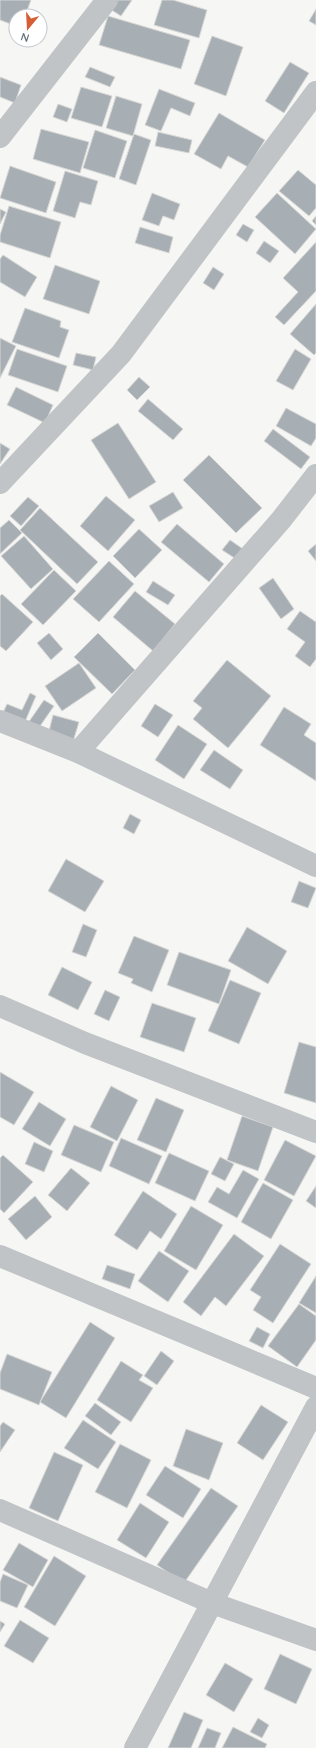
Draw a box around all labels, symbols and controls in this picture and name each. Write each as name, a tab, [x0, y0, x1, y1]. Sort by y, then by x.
north arrow	[8, 8, 48, 48]
text: N	[19, 30, 31, 45]

